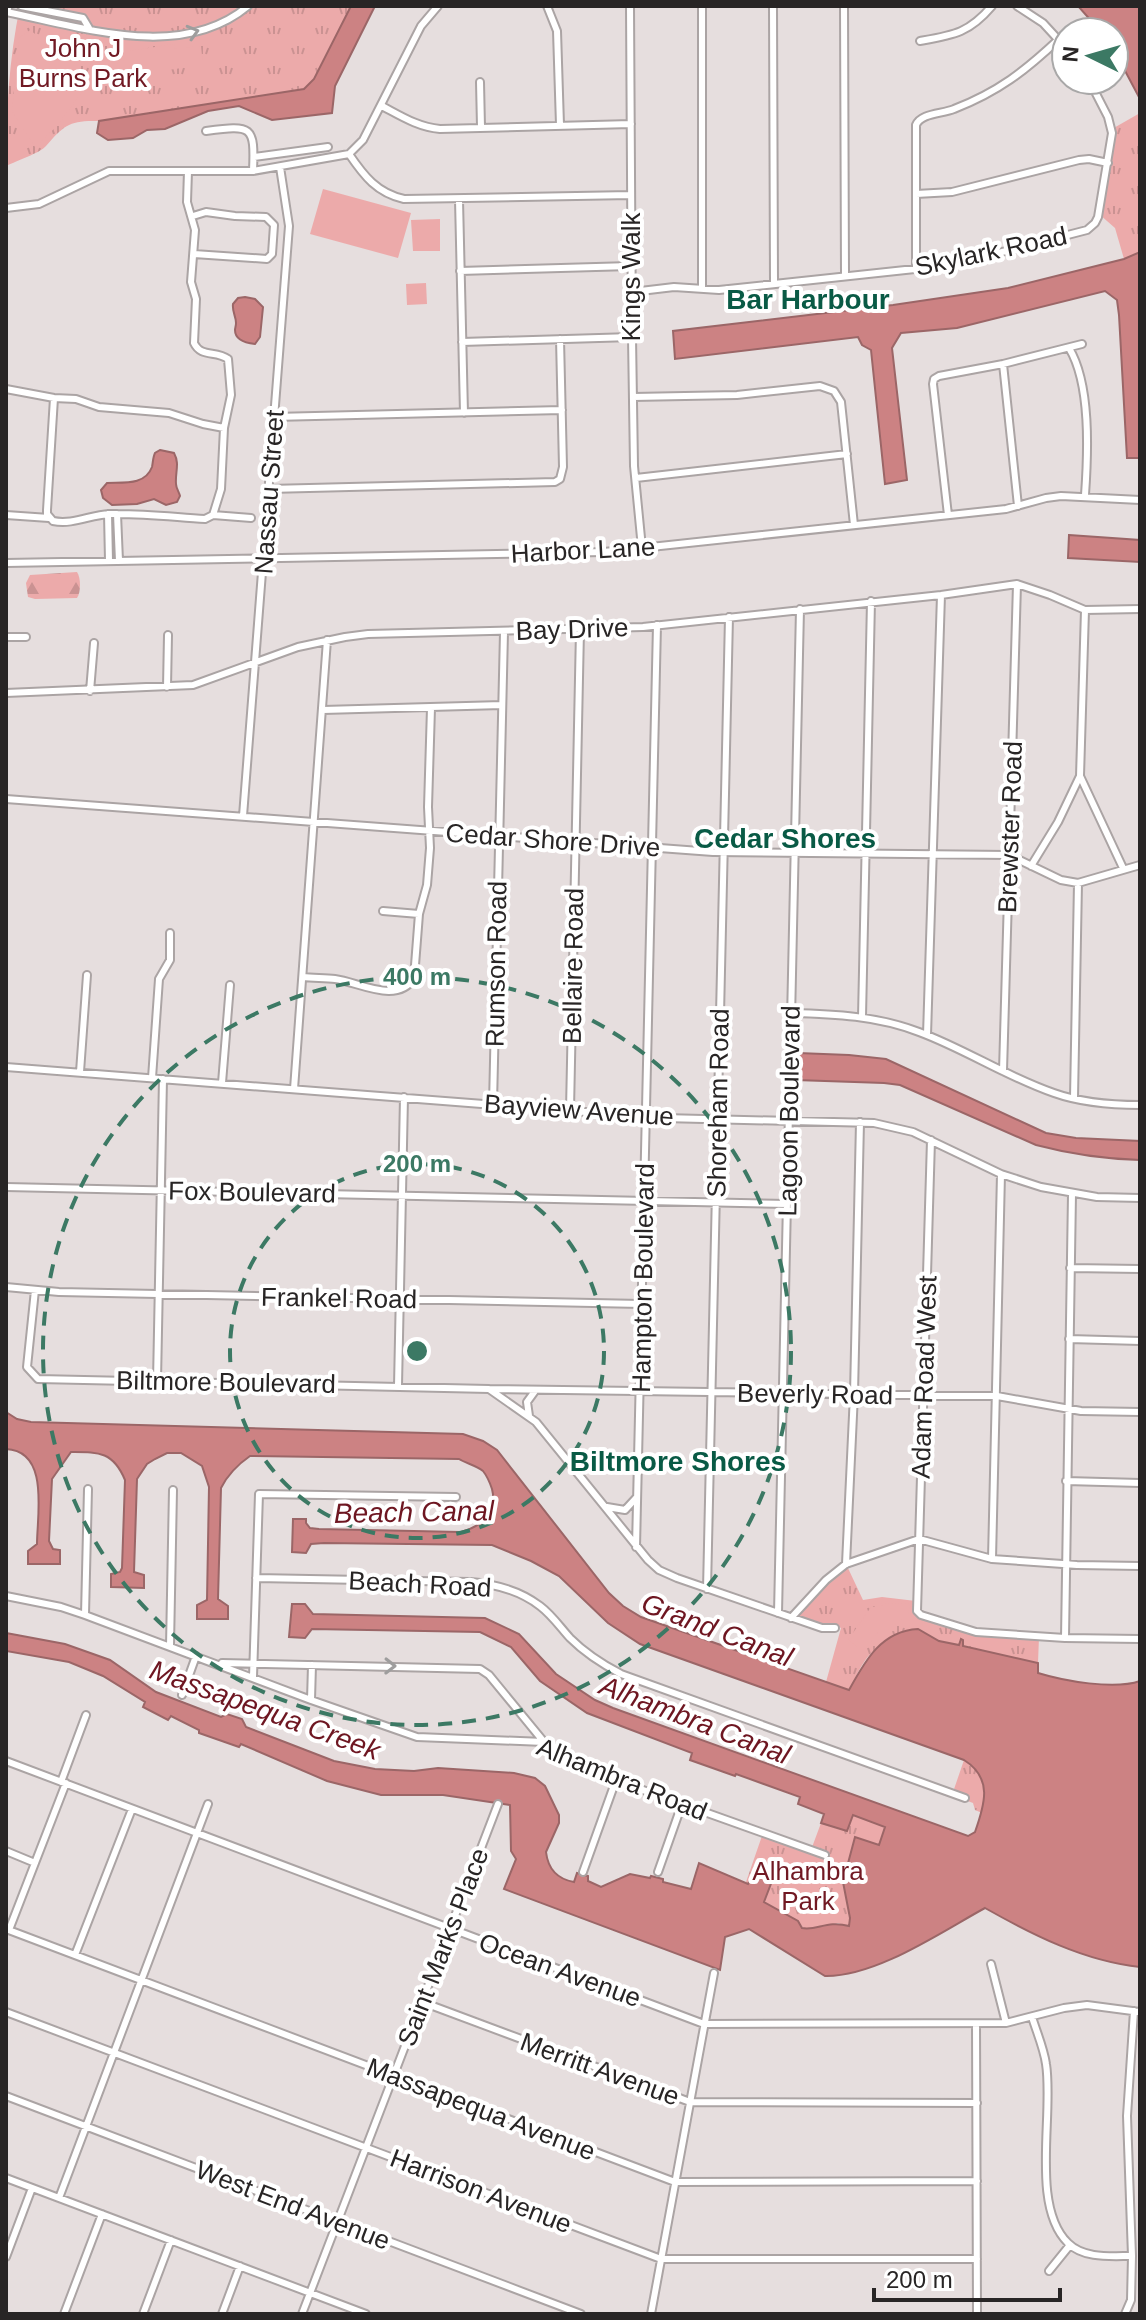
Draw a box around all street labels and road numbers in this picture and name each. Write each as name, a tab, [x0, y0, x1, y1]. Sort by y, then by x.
street label: Kings Walk	[616, 211, 646, 342]
street label: Skylark Road	[912, 220, 1070, 282]
street label: Nassau Street	[248, 408, 290, 575]
street label: Harbor Lane	[510, 531, 656, 569]
street label: Bay Drive	[515, 612, 629, 646]
street label: Brewster Road	[992, 741, 1028, 913]
street label: Cedar Shore Drive	[445, 818, 661, 862]
street label: Rumson Road	[480, 881, 512, 1047]
street label: Bellaire Road	[557, 888, 589, 1044]
street label: Lagoon Boulevard	[772, 1005, 806, 1217]
street label: Shoreham Road	[701, 1008, 735, 1198]
street label: Bayview Avenue	[483, 1088, 675, 1132]
street label: Hampton Boulevard	[626, 1163, 660, 1393]
street label: Fox Boulevard	[168, 1176, 336, 1208]
street label: Adam Road West	[905, 1274, 943, 1479]
street label: Frankel Road	[261, 1282, 417, 1314]
street label: Biltmore Boulevard	[116, 1365, 336, 1399]
street label: Beverly Road	[737, 1378, 893, 1410]
street label: Beach Road	[348, 1565, 492, 1603]
street label: Alhambra Road	[533, 1731, 711, 1827]
street label: Saint Marks Place	[391, 1844, 495, 2050]
street label: Ocean Avenue	[475, 1927, 645, 2013]
street label: Merritt Avenue	[516, 2026, 684, 2112]
street label: Massapequa Avenue	[362, 2052, 600, 2166]
street label: Harrison Avenue	[386, 2143, 576, 2239]
street label: West End Avenue	[192, 2154, 394, 2256]

